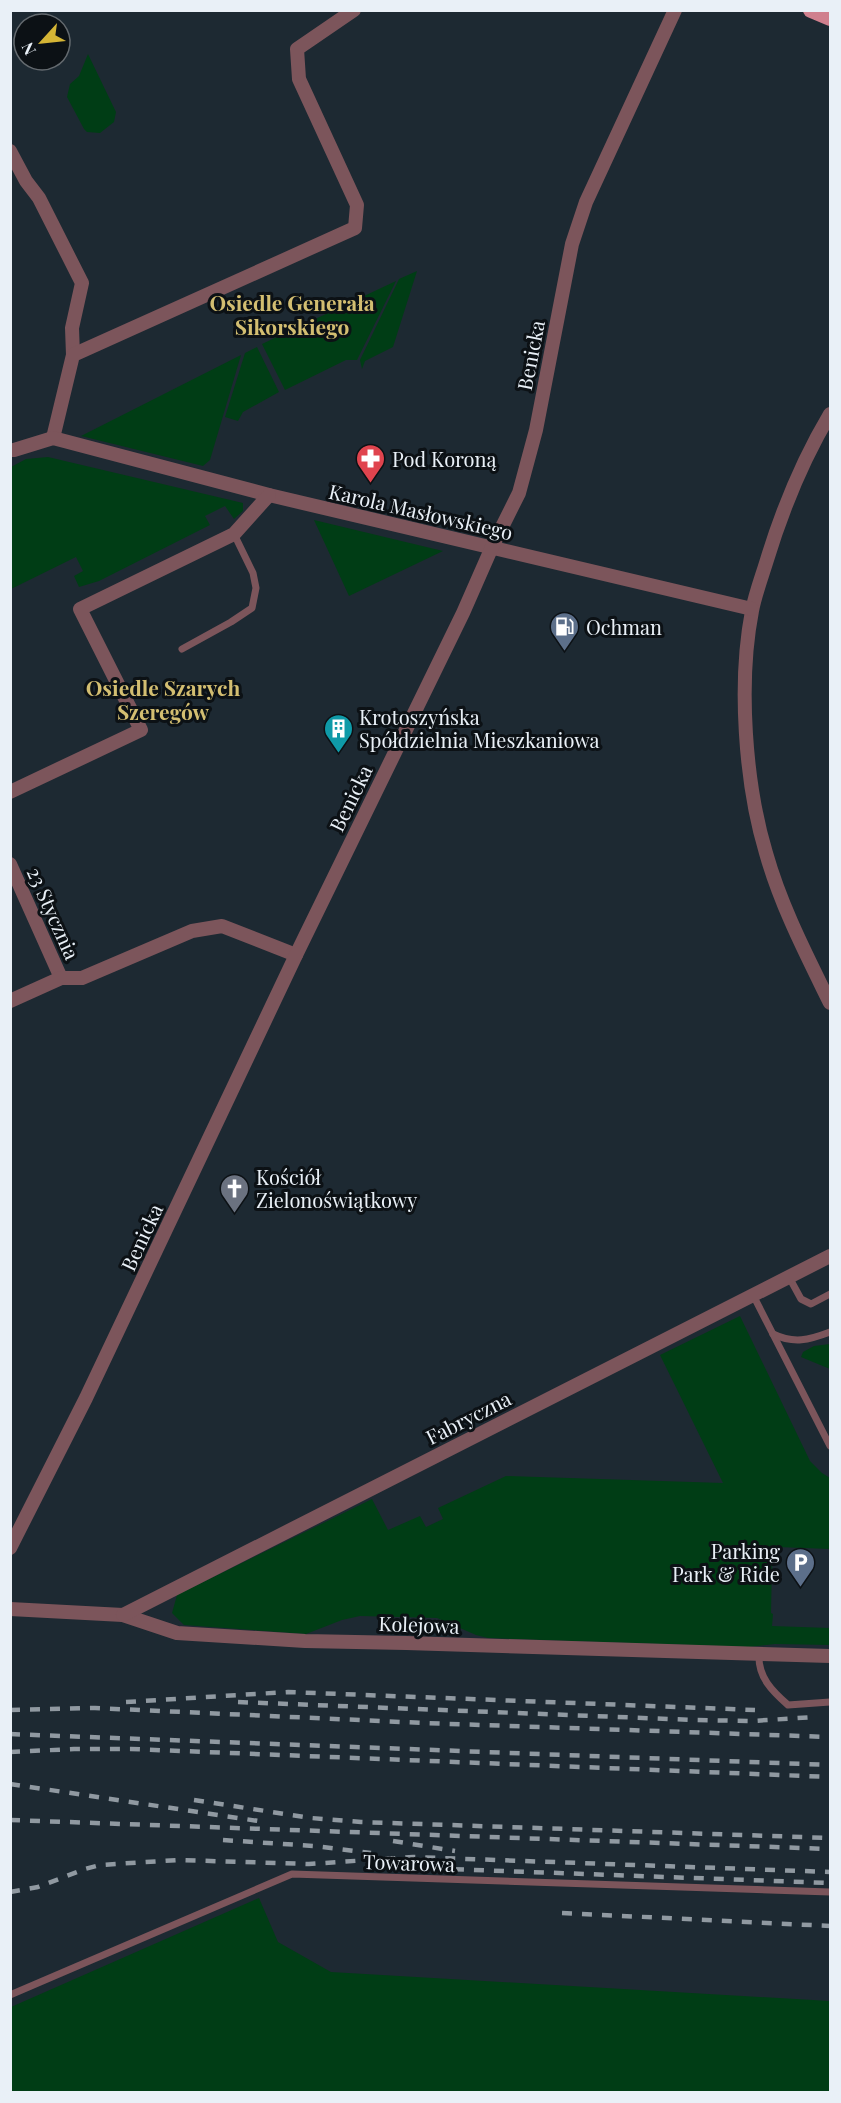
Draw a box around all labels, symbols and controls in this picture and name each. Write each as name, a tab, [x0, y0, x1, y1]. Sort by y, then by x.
north arrow	[12, 12, 72, 72]
text: N	[16, 39, 40, 59]
district label: Osiedle Generała Sikorskiego	[209, 288, 375, 340]
street label: Benicka	[510, 318, 550, 392]
pharmacy icon: Pod Koroną	[355, 442, 387, 484]
place label: Pod Koroną	[392, 445, 496, 472]
street label: Karola Masłowskiego	[326, 477, 516, 545]
fuel station icon: Ochman	[549, 610, 581, 652]
place label: Ochman	[586, 613, 662, 640]
district label: Osiedle Szarych Szeregów	[86, 673, 240, 725]
place label: Krotoszyńska Spółdzielnia Mieszkaniowa	[359, 703, 600, 753]
building icon: Krotoszyńska Spółdzielnia Mieszkaniowa	[322, 712, 354, 754]
street label: Benicka	[322, 760, 378, 836]
street label: 23 Stycznia	[22, 863, 86, 963]
place label: Kościół Zielonoświątkowy	[256, 1163, 417, 1213]
church icon: Kościół Zielonoświątkowy	[219, 1172, 251, 1214]
street label: Benicka	[114, 1199, 168, 1275]
street label: Fabryczna	[421, 1384, 515, 1450]
place label: Parking Park & Ride	[672, 1537, 780, 1587]
parking icon: Parking Park & Ride	[785, 1546, 817, 1588]
street label: Kolejowa	[378, 1609, 460, 1639]
street label: Towarowa	[362, 1847, 456, 1877]

